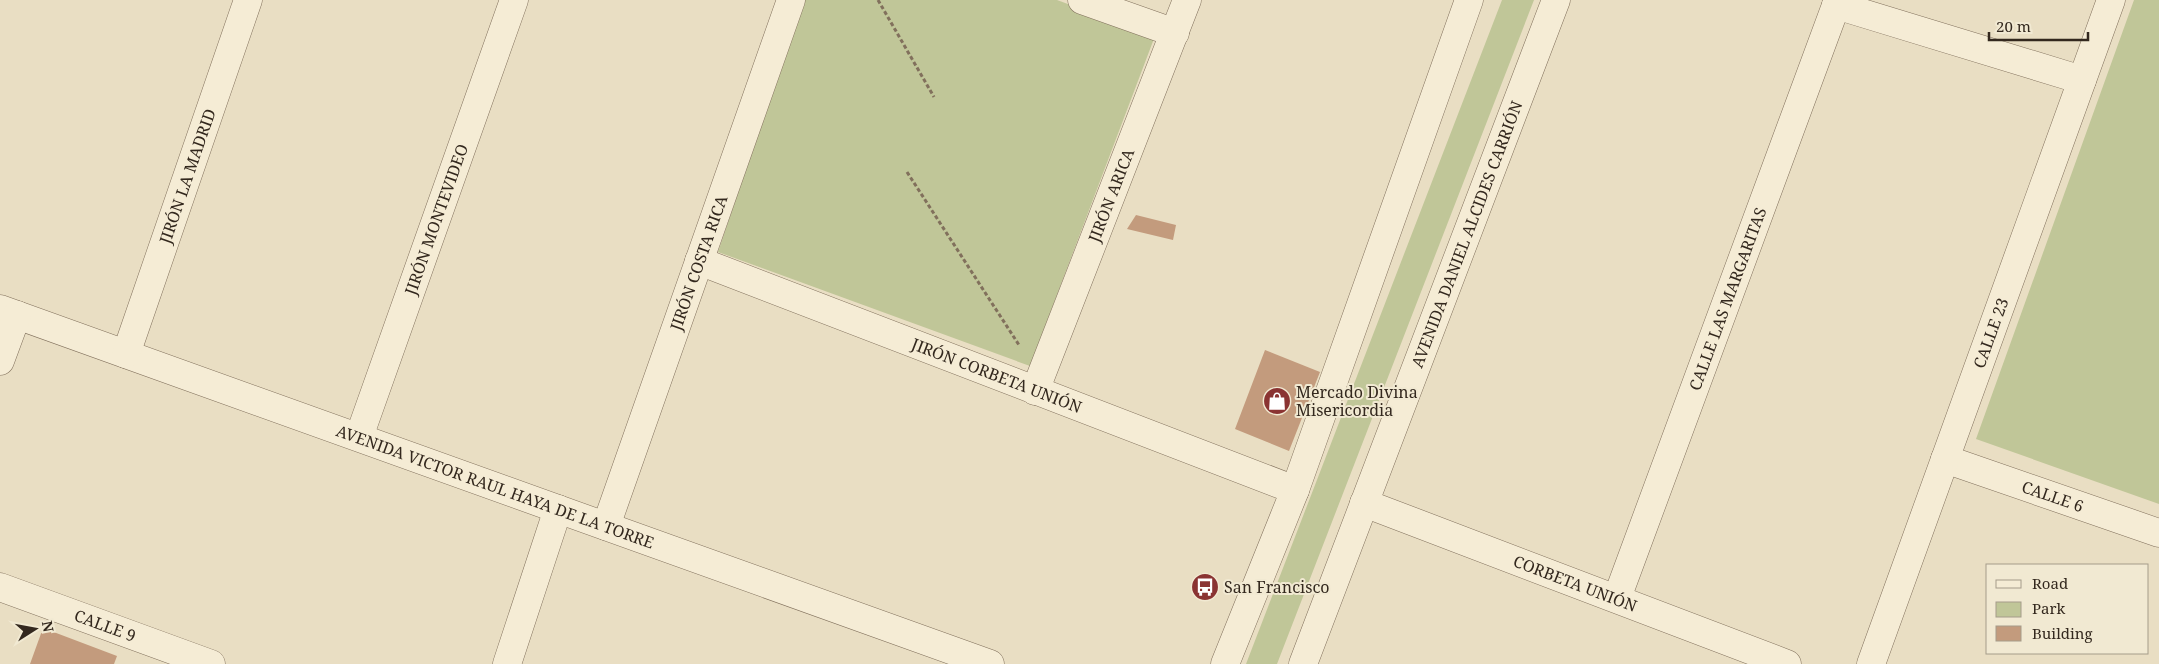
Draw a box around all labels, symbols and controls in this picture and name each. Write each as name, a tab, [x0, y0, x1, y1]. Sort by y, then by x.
scale bar	[1989, 10, 2088, 42]
text: 20 m	[1996, 16, 2031, 36]
street label: AVENIDA DANIEL ALCIDES CARRIÓN	[1406, 98, 1528, 371]
street label: JIRÓN LA MADRID	[153, 106, 221, 248]
street label: JIRÓN MONTEVIDEO	[399, 141, 473, 299]
street label: JIRÓN ARICA	[1083, 145, 1140, 246]
street label: JIRÓN COSTA RICA	[664, 192, 733, 334]
street label: CALLE LAS MARGARITAS	[1684, 204, 1771, 393]
street label: CALLE 23	[1968, 295, 2013, 371]
street label: JIRÓN CORBETA UNIÓN	[908, 332, 1085, 418]
place label: Mercado Divina Misericordia	[1296, 381, 1418, 421]
shop icon: Mercado Divina Misericordia	[1262, 386, 1292, 416]
street label: AVENIDA VICTOR RAUL HAYA DE LA TORRE	[333, 419, 657, 554]
street label: CALLE 6	[2019, 475, 2087, 517]
street label: CORBETA UNIÓN	[1510, 550, 1640, 617]
legend	[1986, 564, 2149, 654]
bus stop icon: San Francisco	[1190, 572, 1220, 602]
text: Road	[2032, 573, 2068, 593]
place label: San Francisco	[1224, 576, 1330, 598]
text: Park	[2032, 598, 2066, 618]
north arrow	[10, 604, 60, 654]
street label: CALLE 9	[71, 604, 139, 647]
text: N	[38, 619, 59, 634]
text: Building	[2032, 623, 2093, 643]

